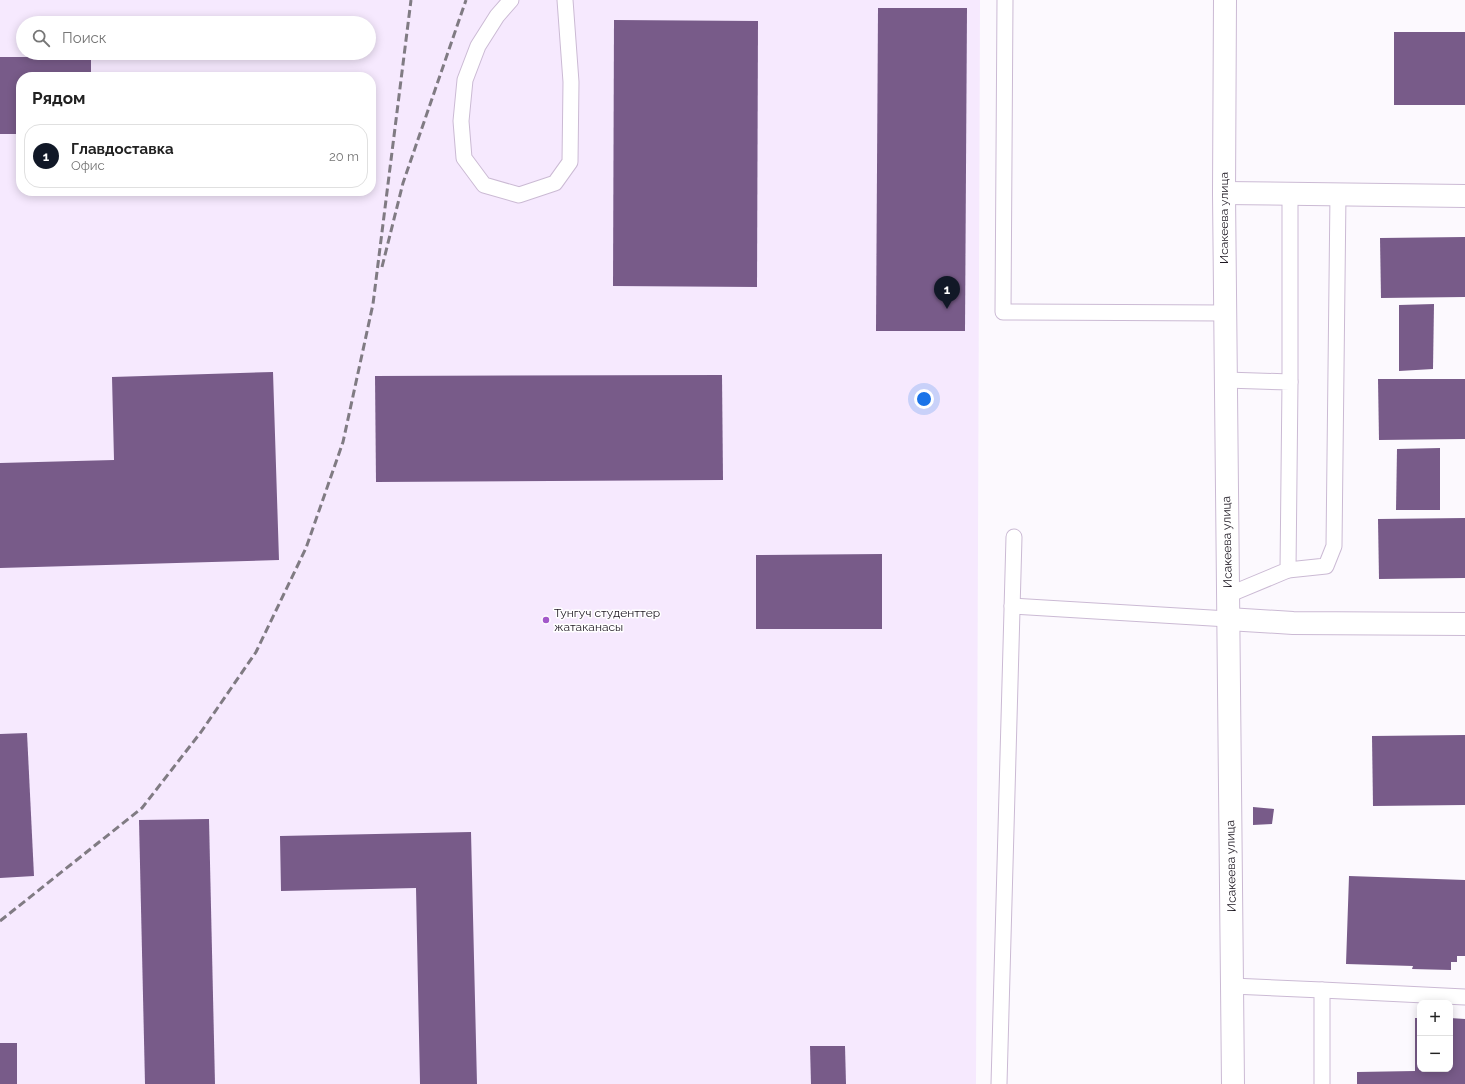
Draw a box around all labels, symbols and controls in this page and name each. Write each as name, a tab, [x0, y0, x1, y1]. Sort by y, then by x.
search box	[16, 16, 376, 60]
icon: search	[30, 27, 52, 49]
text: Поиск	[62, 29, 107, 47]
text: Рядом	[32, 88, 85, 108]
text: Главдоставка	[71, 140, 174, 158]
text: 1	[43, 149, 49, 164]
text: 20 m	[329, 149, 359, 164]
text: Офис	[71, 158, 105, 173]
street label: Исакеева улица	[1217, 172, 1231, 264]
pin: 1	[934, 276, 960, 309]
your location	[914, 389, 934, 409]
street label: Исакеева улица	[1219, 496, 1235, 588]
place label: Тунгуч студенттер жатаканасы	[554, 606, 660, 634]
marker: Тунгуч студенттер жатаканасы	[541, 615, 551, 625]
street label: Исакеева улица	[1223, 820, 1239, 912]
map controls	[1417, 1000, 1453, 1072]
button: +	[1417, 1000, 1453, 1036]
button: −	[1417, 1036, 1453, 1072]

